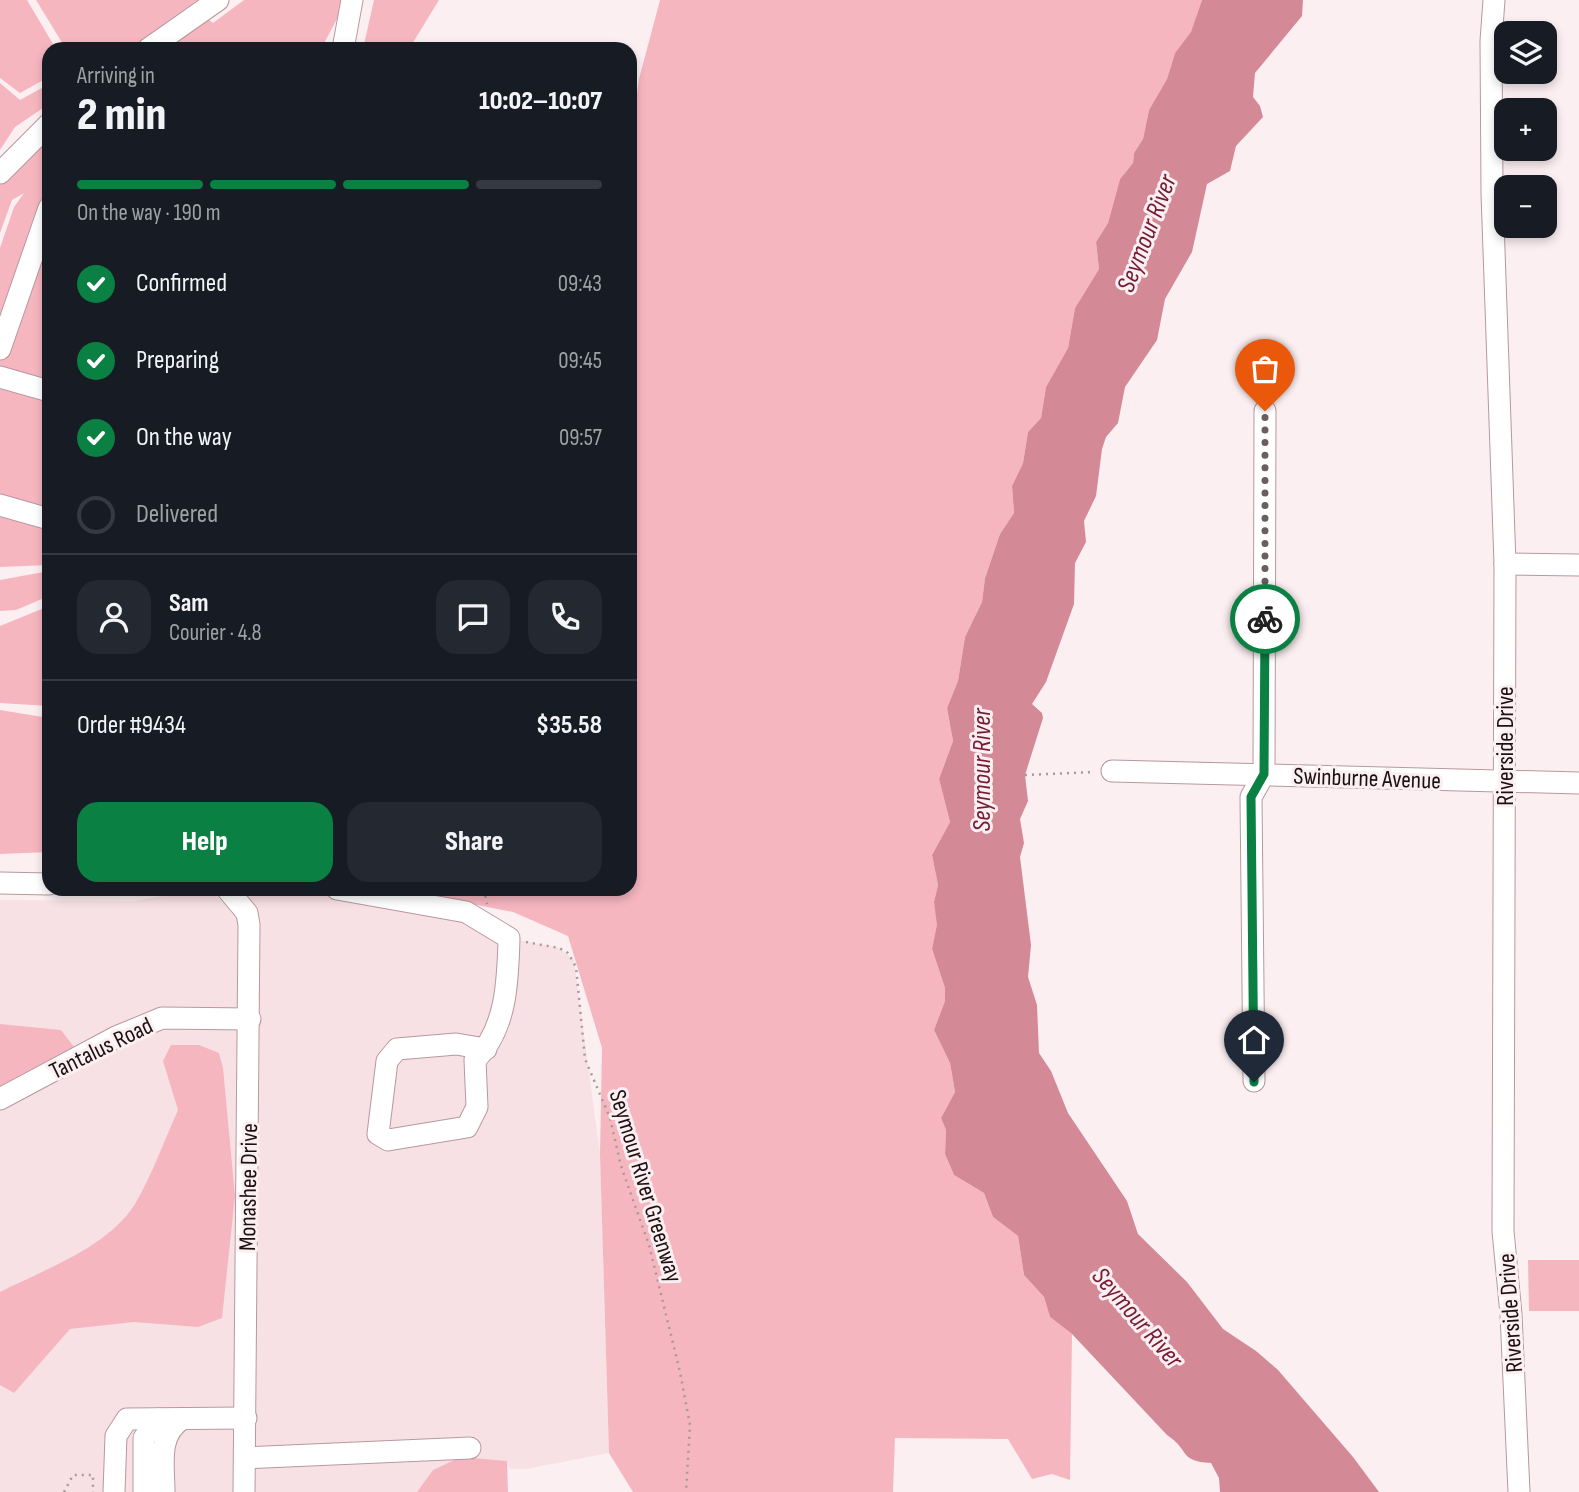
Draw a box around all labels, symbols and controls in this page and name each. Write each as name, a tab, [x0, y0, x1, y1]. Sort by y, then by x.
map controls	[1494, 21, 1557, 238]
button: layers	[1494, 21, 1557, 84]
text: Arriving in	[77, 62, 155, 90]
text: 10:02–10:07	[479, 86, 602, 117]
text: 2 min	[77, 88, 166, 143]
button: +	[1494, 98, 1557, 161]
water label: Seymour River	[1111, 169, 1185, 297]
button: −	[1494, 175, 1557, 238]
text: On the way · 190 m	[77, 199, 220, 227]
icon: check	[77, 265, 115, 303]
text: Confirmed	[136, 268, 227, 299]
text: 09:43	[558, 270, 602, 298]
pin	[1235, 339, 1295, 411]
icon: check	[77, 342, 115, 380]
text: Preparing	[136, 345, 219, 376]
text: 09:45	[558, 347, 602, 375]
icon: bag	[1246, 350, 1284, 388]
icon: check	[77, 419, 115, 457]
text: On the way	[136, 422, 232, 453]
text: 09:57	[559, 424, 602, 452]
text: Delivered	[136, 499, 218, 530]
button: person	[77, 580, 151, 654]
button: chat	[436, 580, 510, 654]
button: phone	[528, 580, 602, 654]
courier	[1230, 584, 1300, 654]
text: Sam	[169, 588, 209, 619]
icon: bike	[1246, 600, 1284, 638]
text: Courier · 4.8	[169, 619, 262, 647]
street label: Riverside Drive	[1491, 686, 1520, 806]
water label: Seymour River	[967, 707, 998, 832]
text: Order #9434	[77, 710, 186, 741]
text: $35.58	[536, 710, 602, 741]
street label: Swinburne Avenue	[1293, 761, 1441, 796]
button: Help	[77, 802, 333, 882]
button: Share	[347, 802, 602, 882]
pin	[1224, 1010, 1284, 1082]
street label: Tantalus Road	[45, 1011, 158, 1086]
icon: home	[1235, 1021, 1273, 1059]
street label: Seymour River Greenway	[602, 1086, 689, 1286]
street label: Monashee Drive	[233, 1123, 264, 1251]
street label: Riverside Drive	[1492, 1252, 1529, 1373]
water label: Seymour River	[1085, 1261, 1190, 1376]

